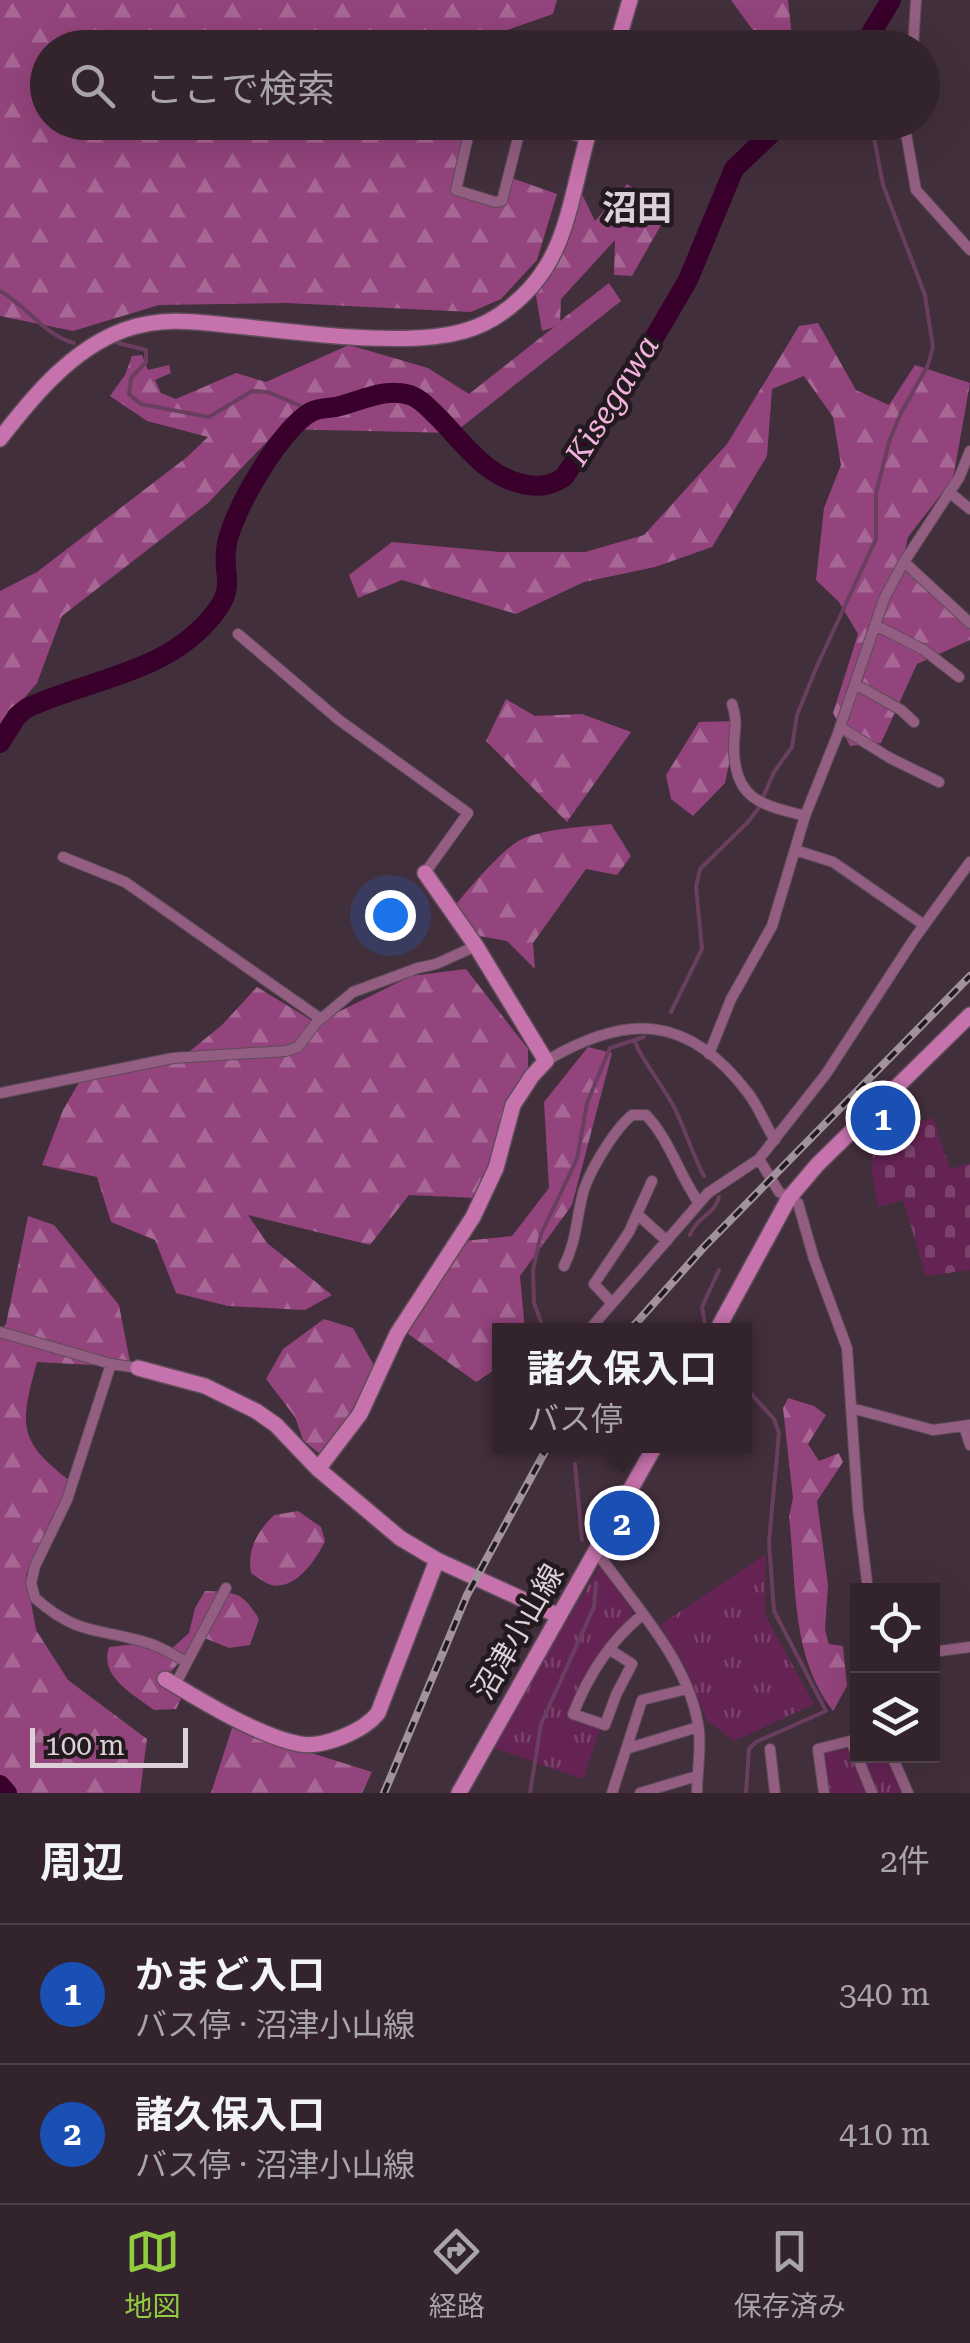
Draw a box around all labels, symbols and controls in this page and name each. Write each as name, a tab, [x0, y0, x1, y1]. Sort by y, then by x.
search box	[30, 30, 940, 140]
icon: search	[65, 58, 120, 113]
text: ここで検索	[145, 67, 335, 111]
district label: 沼田	[602, 188, 672, 229]
water label: Kisegawa	[557, 328, 667, 473]
your location	[365, 890, 416, 941]
pin: 1	[850, 1080, 916, 1156]
popup	[492, 1323, 752, 1453]
text: 諸久保入口	[527, 1347, 717, 1391]
text: バス停	[527, 1400, 623, 1438]
pin: 2	[590, 1486, 654, 1560]
street label: 沼津小山線	[465, 1558, 570, 1705]
map controls	[850, 1583, 940, 1763]
button: locate	[850, 1583, 940, 1673]
button: layers	[850, 1673, 940, 1763]
scale bar	[30, 1723, 188, 1768]
text: 100 m	[45, 1729, 125, 1762]
text: 周辺	[40, 1838, 124, 1887]
text: 2件	[880, 1842, 930, 1880]
text: かまど入口	[135, 1953, 325, 1997]
text: 1	[64, 1975, 81, 2013]
text: 340 m	[839, 1975, 930, 2013]
text: バス停 · 沼津小山線	[135, 2006, 415, 2044]
text: 諸久保入口	[135, 2093, 325, 2137]
text: 2	[64, 2115, 81, 2153]
text: 410 m	[839, 2115, 930, 2153]
text: バス停 · 沼津小山線	[135, 2146, 415, 2184]
tab: 地図	[124, 2224, 180, 2324]
tab: 経路	[429, 2224, 485, 2324]
tab: 保存済み	[734, 2224, 846, 2324]

